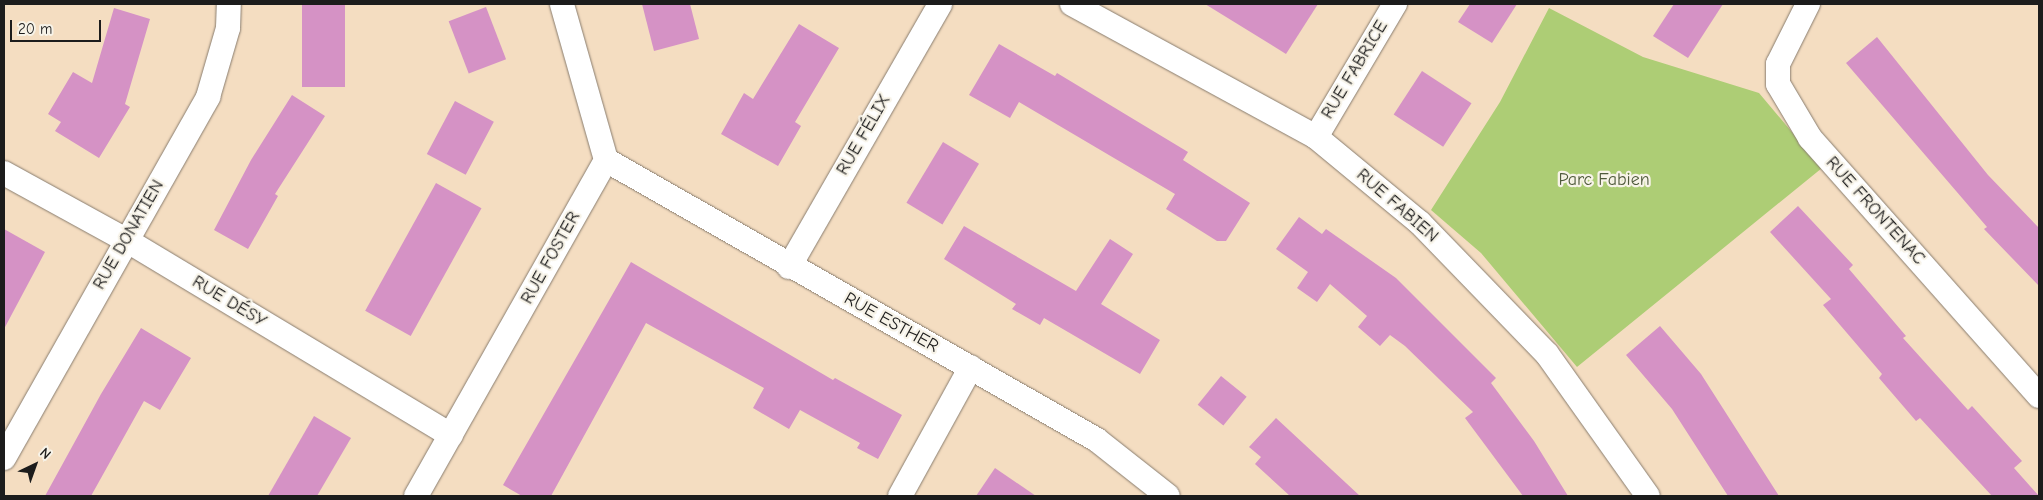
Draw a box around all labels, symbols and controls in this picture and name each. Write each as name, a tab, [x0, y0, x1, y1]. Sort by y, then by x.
scale bar	[12, 10, 104, 42]
street label: RUE FABRICE	[1317, 17, 1393, 123]
text: 20 m	[18, 20, 52, 38]
street label: RUE FÉLIX	[832, 91, 896, 179]
street label: RUE FRONTENAC	[1821, 152, 1929, 270]
street label: RUE FABIEN	[1352, 165, 1442, 247]
park label: Parc Fabien	[1558, 169, 1650, 191]
street label: RUE DONATIEN	[89, 176, 169, 294]
street label: RUE FOSTER	[517, 208, 585, 308]
street label: RUE DÉSY	[188, 271, 270, 333]
street label: RUE ESTHER	[840, 288, 942, 358]
north arrow	[10, 440, 60, 490]
text: N	[36, 444, 54, 463]

